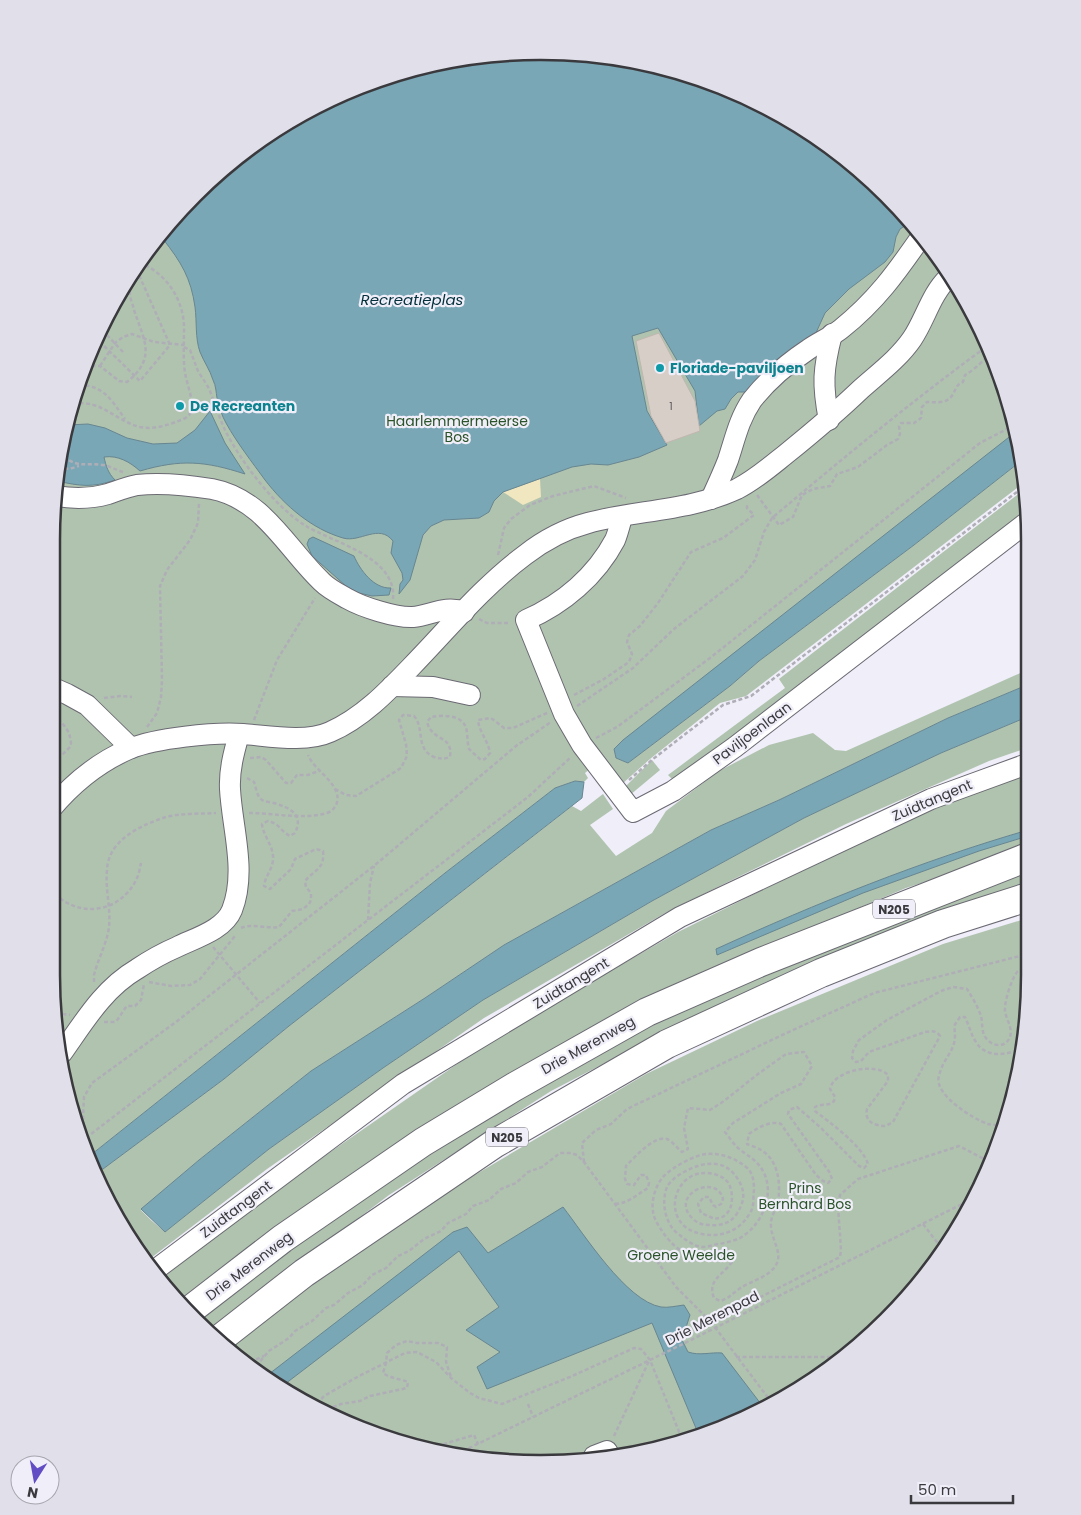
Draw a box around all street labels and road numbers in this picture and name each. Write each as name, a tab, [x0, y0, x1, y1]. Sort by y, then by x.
street label: Paviljoenlaan	[709, 697, 795, 769]
street label: Zuidtangent	[889, 774, 975, 826]
road number: N205	[873, 900, 915, 919]
street label: Zuidtangent	[529, 952, 613, 1014]
street label: Drie Merenweg	[538, 1011, 638, 1079]
road number: N205	[486, 1128, 528, 1146]
street label: Zuidtangent	[196, 1175, 276, 1243]
street label: Drie Merenweg	[201, 1227, 297, 1305]
street label: Drie Merenpad	[662, 1286, 762, 1350]

